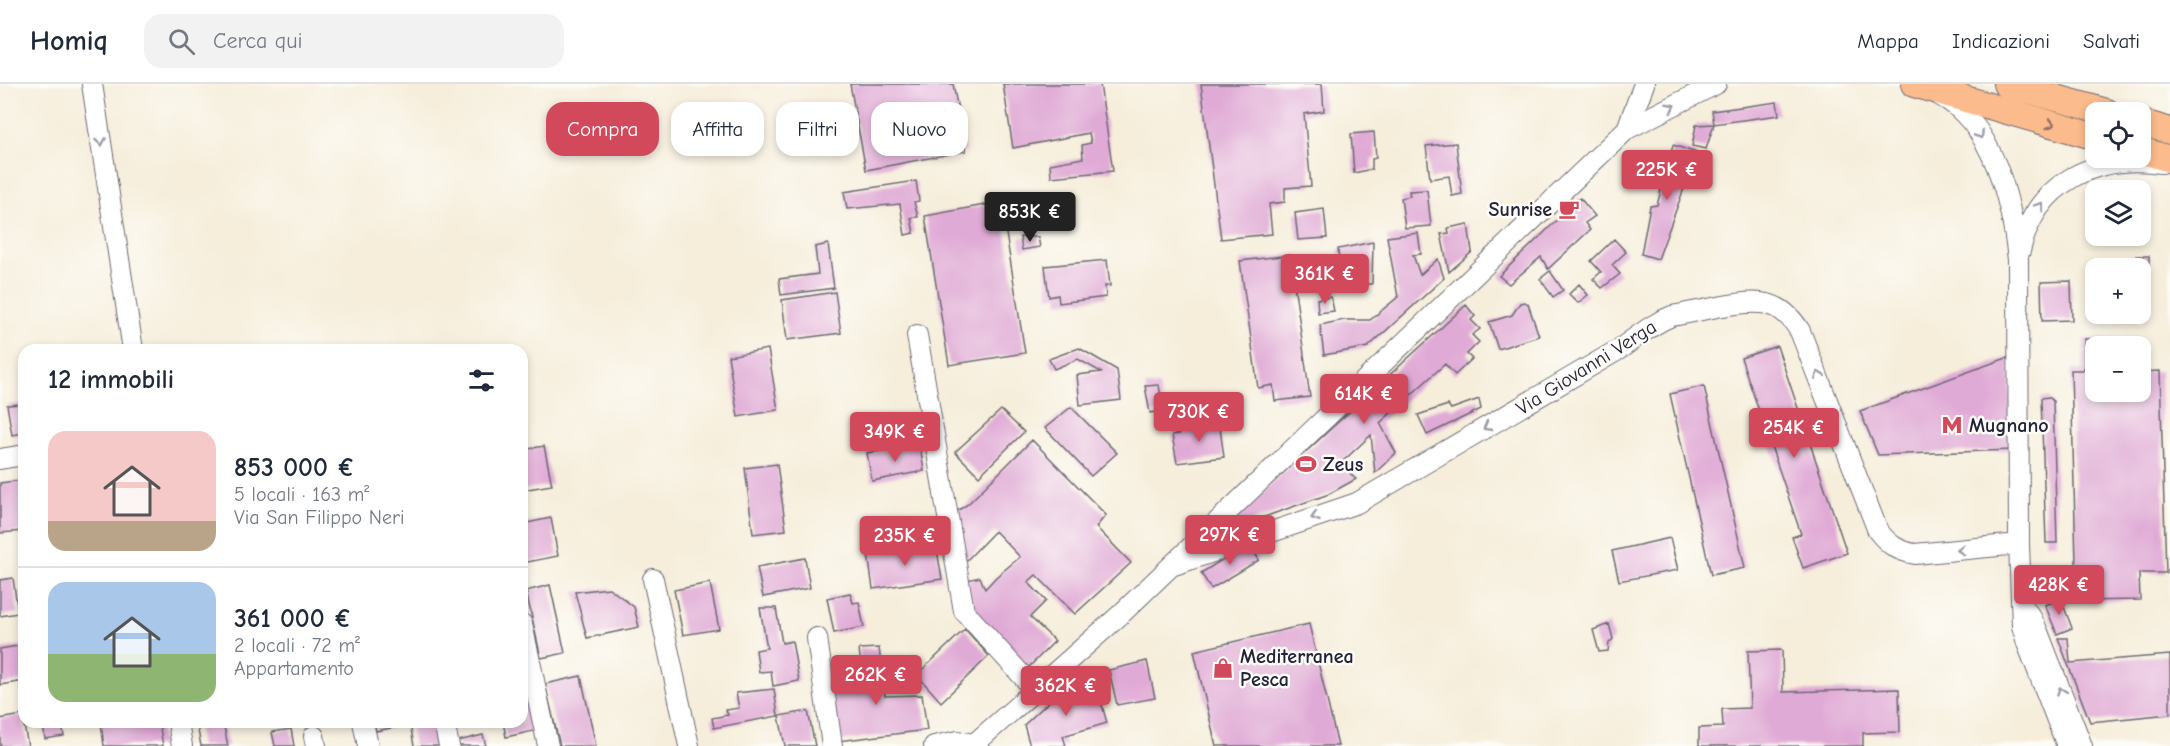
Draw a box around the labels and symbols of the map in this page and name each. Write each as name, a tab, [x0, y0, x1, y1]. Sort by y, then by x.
one-way arrow	[1665, 103, 1676, 114]
one-way arrow	[2045, 117, 2056, 129]
one-way arrow	[1972, 129, 1984, 139]
one-way arrow	[94, 137, 106, 146]
pin: 225K €	[1618, 150, 1716, 201]
pin: 853K €	[981, 192, 1079, 243]
cafe icon: Sunrise	[1557, 197, 1581, 221]
place label: Sunrise	[1489, 198, 1552, 221]
one-way arrow	[2033, 202, 2044, 213]
pin: 361K €	[1276, 254, 1374, 305]
street label: Via Giovanni Verga	[1512, 315, 1661, 420]
one-way arrow	[1813, 370, 1826, 381]
pin: 614K €	[1315, 374, 1413, 425]
pin: 730K €	[1150, 392, 1248, 443]
pin: 254K €	[1745, 408, 1843, 459]
pin: 349K €	[846, 412, 944, 463]
metro station icon: Mugnano	[1940, 413, 1964, 437]
place label: Mugnano	[1969, 414, 2049, 437]
one-way arrow	[1483, 419, 1493, 431]
sports icon: Zeus	[1294, 452, 1318, 476]
place label: Zeus	[1323, 453, 1363, 476]
one-way arrow	[1310, 510, 1321, 522]
pin: 297K €	[1181, 515, 1279, 566]
pin: 235K €	[856, 516, 954, 567]
one-way arrow	[1957, 543, 1966, 556]
pin: 428K €	[2010, 565, 2108, 616]
place label: Mediterranea Pesca	[1240, 645, 1354, 691]
pin: 262K €	[827, 655, 925, 706]
shop icon: Mediterranea Pesca	[1211, 656, 1235, 680]
pin: 362K €	[1017, 666, 1115, 717]
one-way arrow	[2056, 687, 2068, 698]

